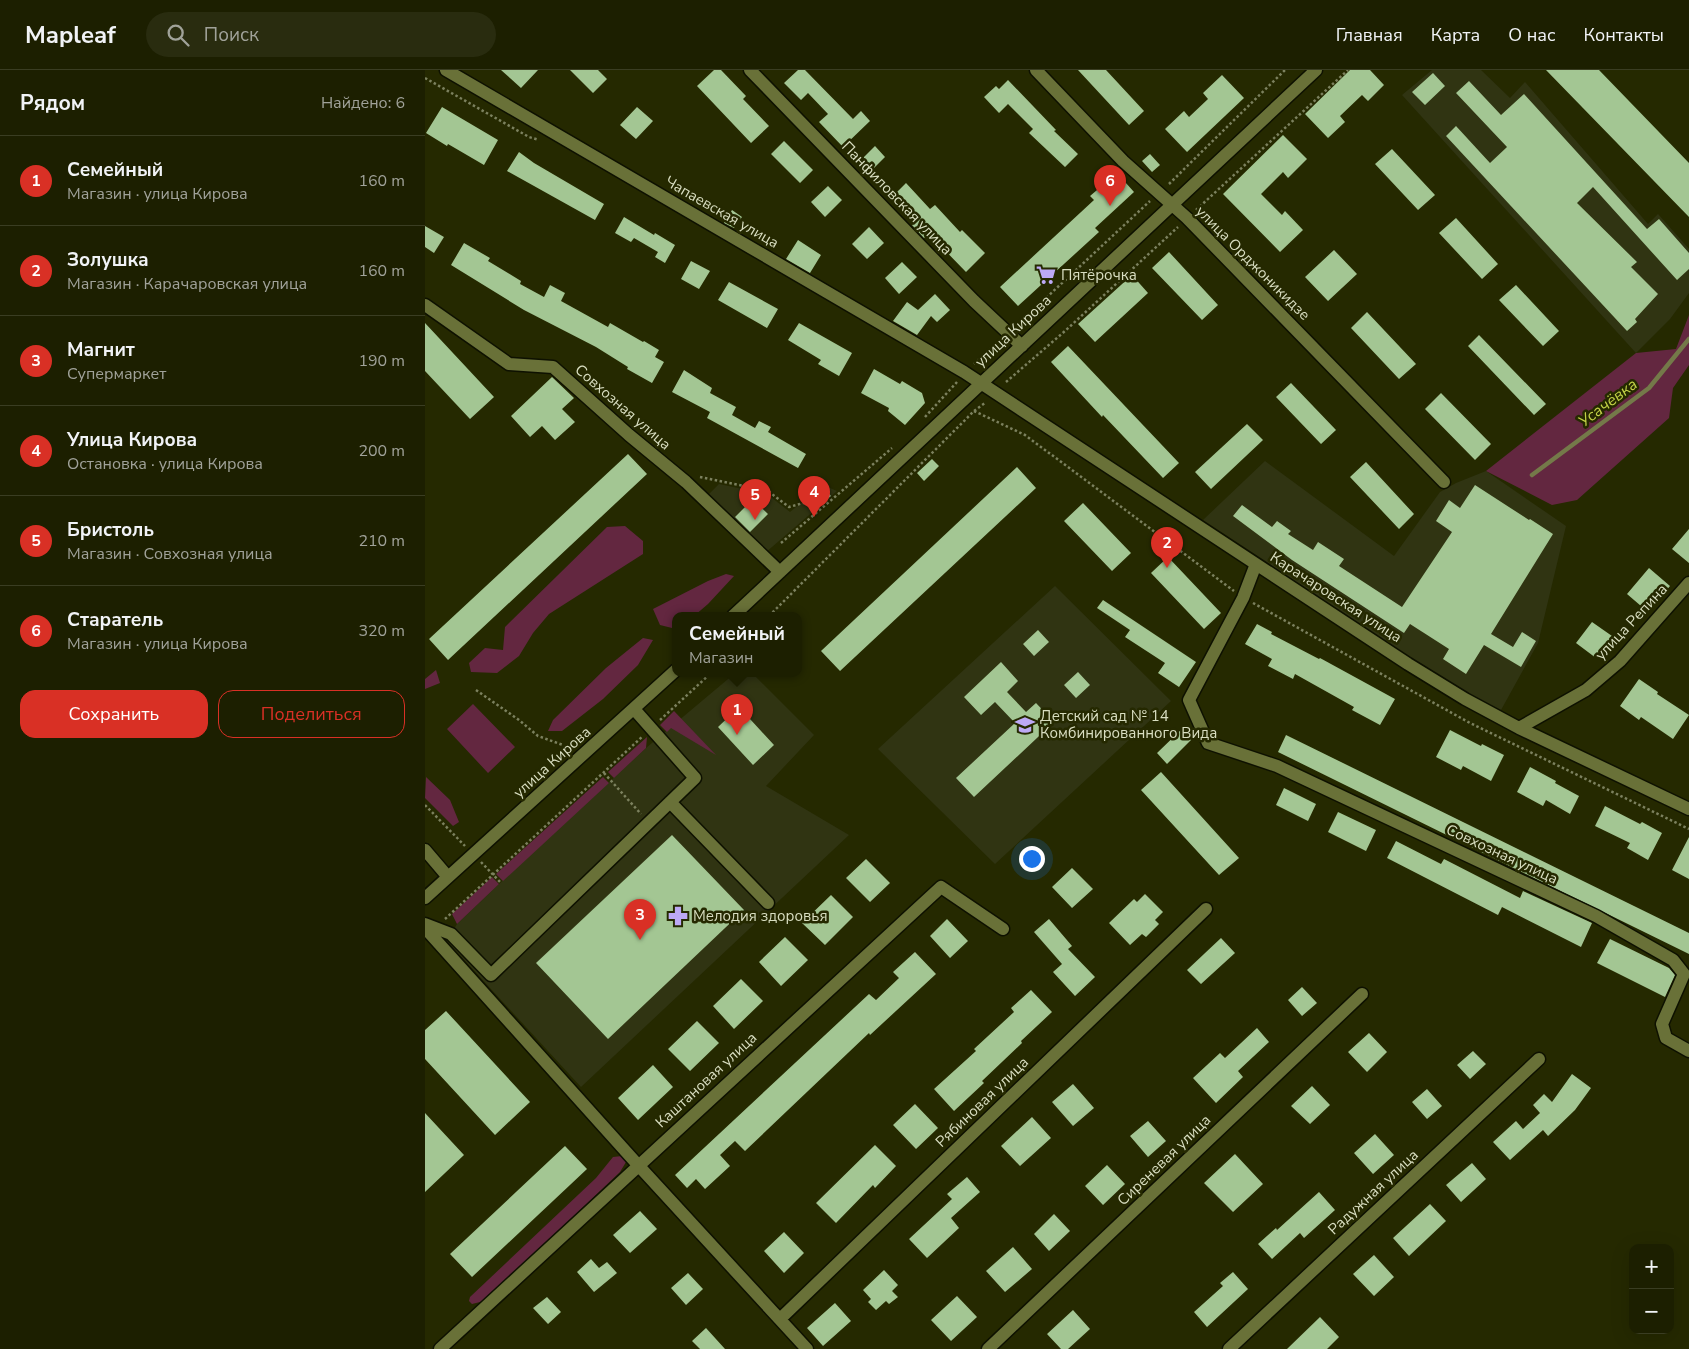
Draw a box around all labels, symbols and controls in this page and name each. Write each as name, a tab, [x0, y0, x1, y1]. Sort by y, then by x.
search box	[146, 12, 496, 57]
text: Mapleaf	[25, 19, 116, 51]
icon: search	[164, 21, 192, 49]
text: Поиск	[204, 22, 259, 48]
text: Главная	[1336, 23, 1403, 47]
text: Карта	[1431, 23, 1480, 47]
text: О нас	[1508, 23, 1556, 47]
text: Контакты	[1584, 23, 1664, 47]
text: Рядом	[20, 89, 85, 117]
text: Найдено: 6	[321, 92, 405, 114]
street label: Панфиловская улица	[837, 137, 957, 259]
text: Семейный	[67, 157, 163, 183]
pin: 6	[1094, 165, 1126, 206]
text: 1	[31, 170, 41, 192]
text: 160 m	[358, 170, 405, 192]
street label: Чапаевская улица	[661, 171, 783, 253]
text: Магазин · улица Кирова	[67, 183, 248, 205]
street label: улица Орджоникидзе	[1192, 202, 1314, 324]
text: Золушка	[67, 247, 149, 273]
text: 2	[31, 260, 41, 282]
text: 160 m	[358, 260, 405, 282]
supermarket icon: Пятёрочка	[1035, 264, 1057, 286]
place label: Пятёрочка	[1061, 265, 1137, 285]
text: Магазин · Карачаровская улица	[67, 273, 307, 295]
street label: улица Кирова	[970, 290, 1056, 372]
text: Магнит	[67, 337, 135, 363]
text: 3	[31, 350, 41, 372]
text: 190 m	[358, 350, 405, 372]
street label: Совхозная улица	[571, 360, 675, 454]
text: Супермаркет	[67, 363, 166, 385]
water label: Усачёвка	[1574, 374, 1642, 432]
text: Улица Кирова	[67, 427, 197, 453]
text: 4	[31, 440, 41, 462]
text: 200 m	[358, 440, 405, 462]
text: Остановка · улица Кирова	[67, 453, 263, 475]
pin: 4	[798, 476, 830, 517]
pin: 5	[739, 479, 771, 520]
text: Бристоль	[67, 517, 154, 543]
pin: 2	[1151, 527, 1183, 568]
text: 5	[31, 530, 41, 552]
text: 210 m	[358, 530, 405, 552]
text: Магазин · Совхозная улица	[67, 543, 273, 565]
street label: Карачаровская улица	[1266, 547, 1406, 647]
street label: улица Репина	[1590, 580, 1672, 664]
text: Старатель	[67, 607, 163, 633]
popup	[672, 612, 802, 677]
text: 6	[31, 620, 41, 642]
text: 320 m	[358, 620, 405, 642]
text: Семейный	[689, 621, 785, 647]
text: Магазин · улица Кирова	[67, 633, 248, 655]
text: Магазин	[689, 647, 754, 669]
button: Сохранить	[20, 690, 208, 738]
button: Поделиться	[218, 690, 405, 738]
pin: 1	[721, 694, 753, 735]
place label: Детский сад № 14 Комбинированного Вида	[1040, 706, 1217, 743]
school or university icon: Детский сад № 14 Комбинированного Вида	[1014, 714, 1036, 736]
street label: улица Кирова	[509, 722, 595, 802]
street label: Совхозная улица	[1443, 819, 1561, 889]
your location	[1019, 846, 1045, 872]
pin: 3	[624, 899, 656, 940]
pharmacy icon: Мелодия здоровья	[667, 905, 689, 927]
place label: Мелодия здоровья	[693, 906, 828, 926]
street label: Каштановая улица	[651, 1028, 761, 1132]
street label: Рябиновая улица	[931, 1052, 1033, 1152]
street label: Сиреневая улица	[1113, 1110, 1215, 1210]
street label: Радужная улица	[1324, 1145, 1422, 1239]
map controls	[1629, 1244, 1674, 1334]
button: +	[1629, 1244, 1674, 1289]
button: −	[1629, 1289, 1674, 1334]

